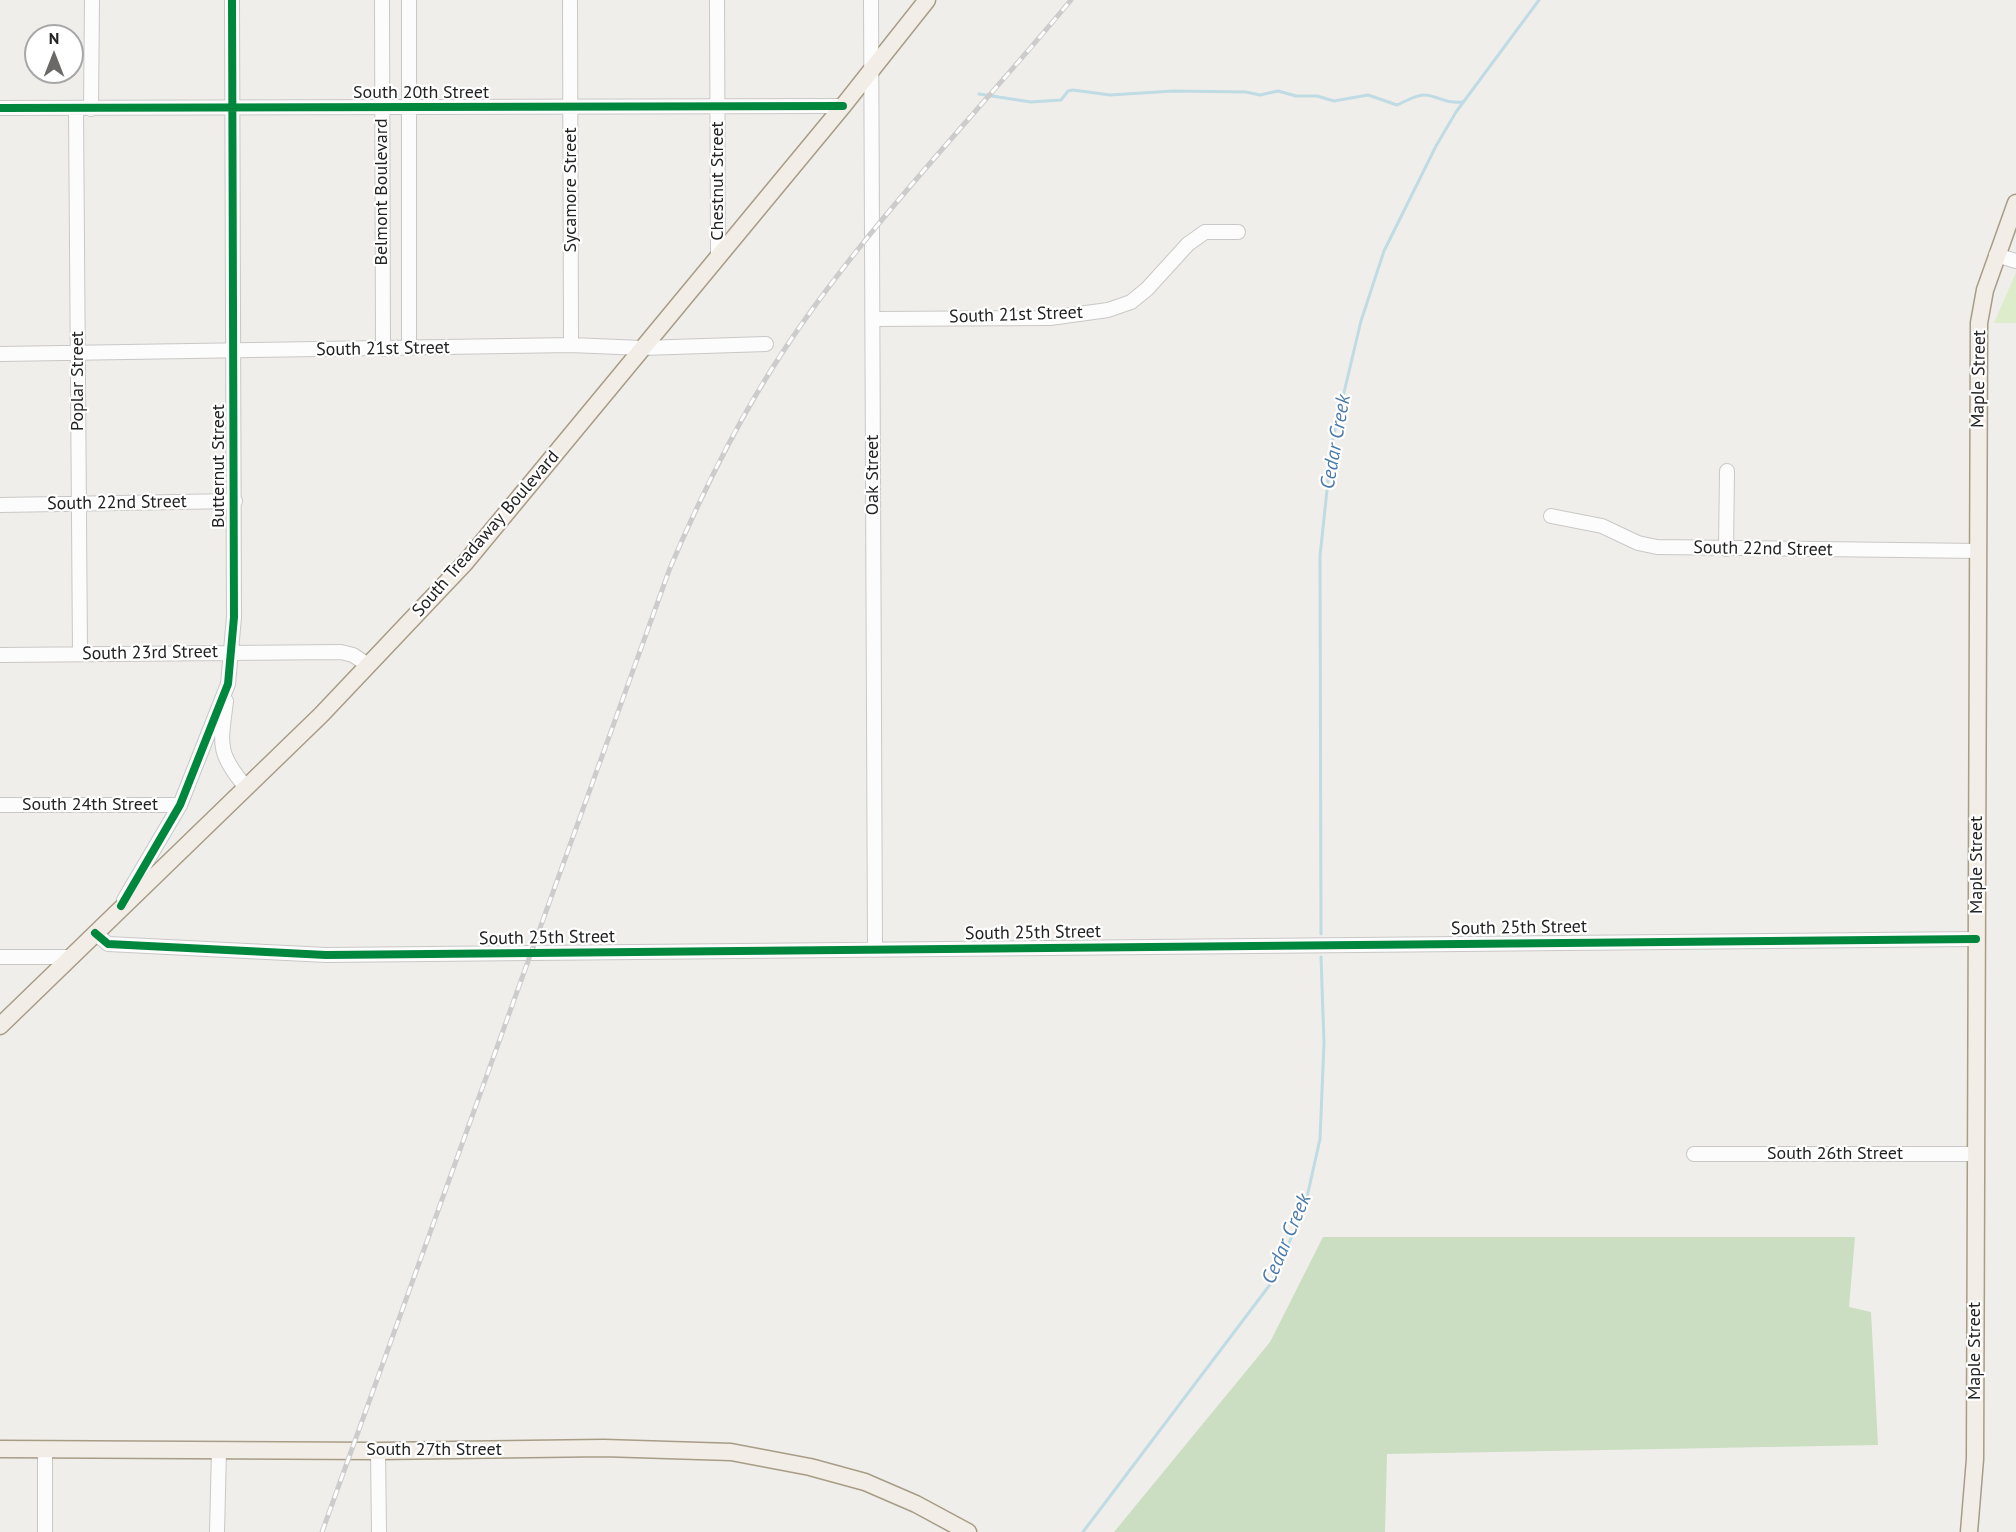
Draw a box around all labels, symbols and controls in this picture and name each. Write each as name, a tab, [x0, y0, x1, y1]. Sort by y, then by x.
north arrow	[24, 24, 84, 84]
text: N	[49, 28, 59, 48]
street label: South 20th Street	[353, 82, 489, 104]
street label: Belmont Boulevard	[371, 118, 393, 266]
street label: Chestnut Street	[707, 121, 729, 241]
street label: Sycamore Street	[560, 127, 582, 253]
street label: South 21st Street	[949, 302, 1083, 328]
street label: Maple Street	[1967, 330, 1991, 428]
street label: Poplar Street	[67, 331, 89, 431]
street label: South 21st Street	[316, 337, 450, 361]
water label: Cedar Creek	[1316, 393, 1356, 491]
street label: Butternut Street	[208, 404, 230, 528]
street label: Oak Street	[862, 435, 884, 515]
street label: South Treadaway Boulevard	[408, 446, 564, 622]
street label: South 22nd Street	[47, 491, 187, 515]
street label: South 22nd Street	[1693, 537, 1833, 561]
street label: South 23rd Street	[82, 641, 218, 665]
street label: South 24th Street	[22, 794, 158, 816]
street label: Maple Street	[1966, 816, 1988, 914]
street label: South 25th Street	[1451, 916, 1587, 940]
street label: South 25th Street	[965, 921, 1101, 945]
street label: South 25th Street	[479, 926, 615, 950]
street label: South 26th Street	[1767, 1143, 1903, 1165]
water label: Cedar Creek	[1257, 1190, 1317, 1288]
street label: Maple Street	[1964, 1302, 1986, 1400]
street label: South 27th Street	[366, 1439, 502, 1461]

